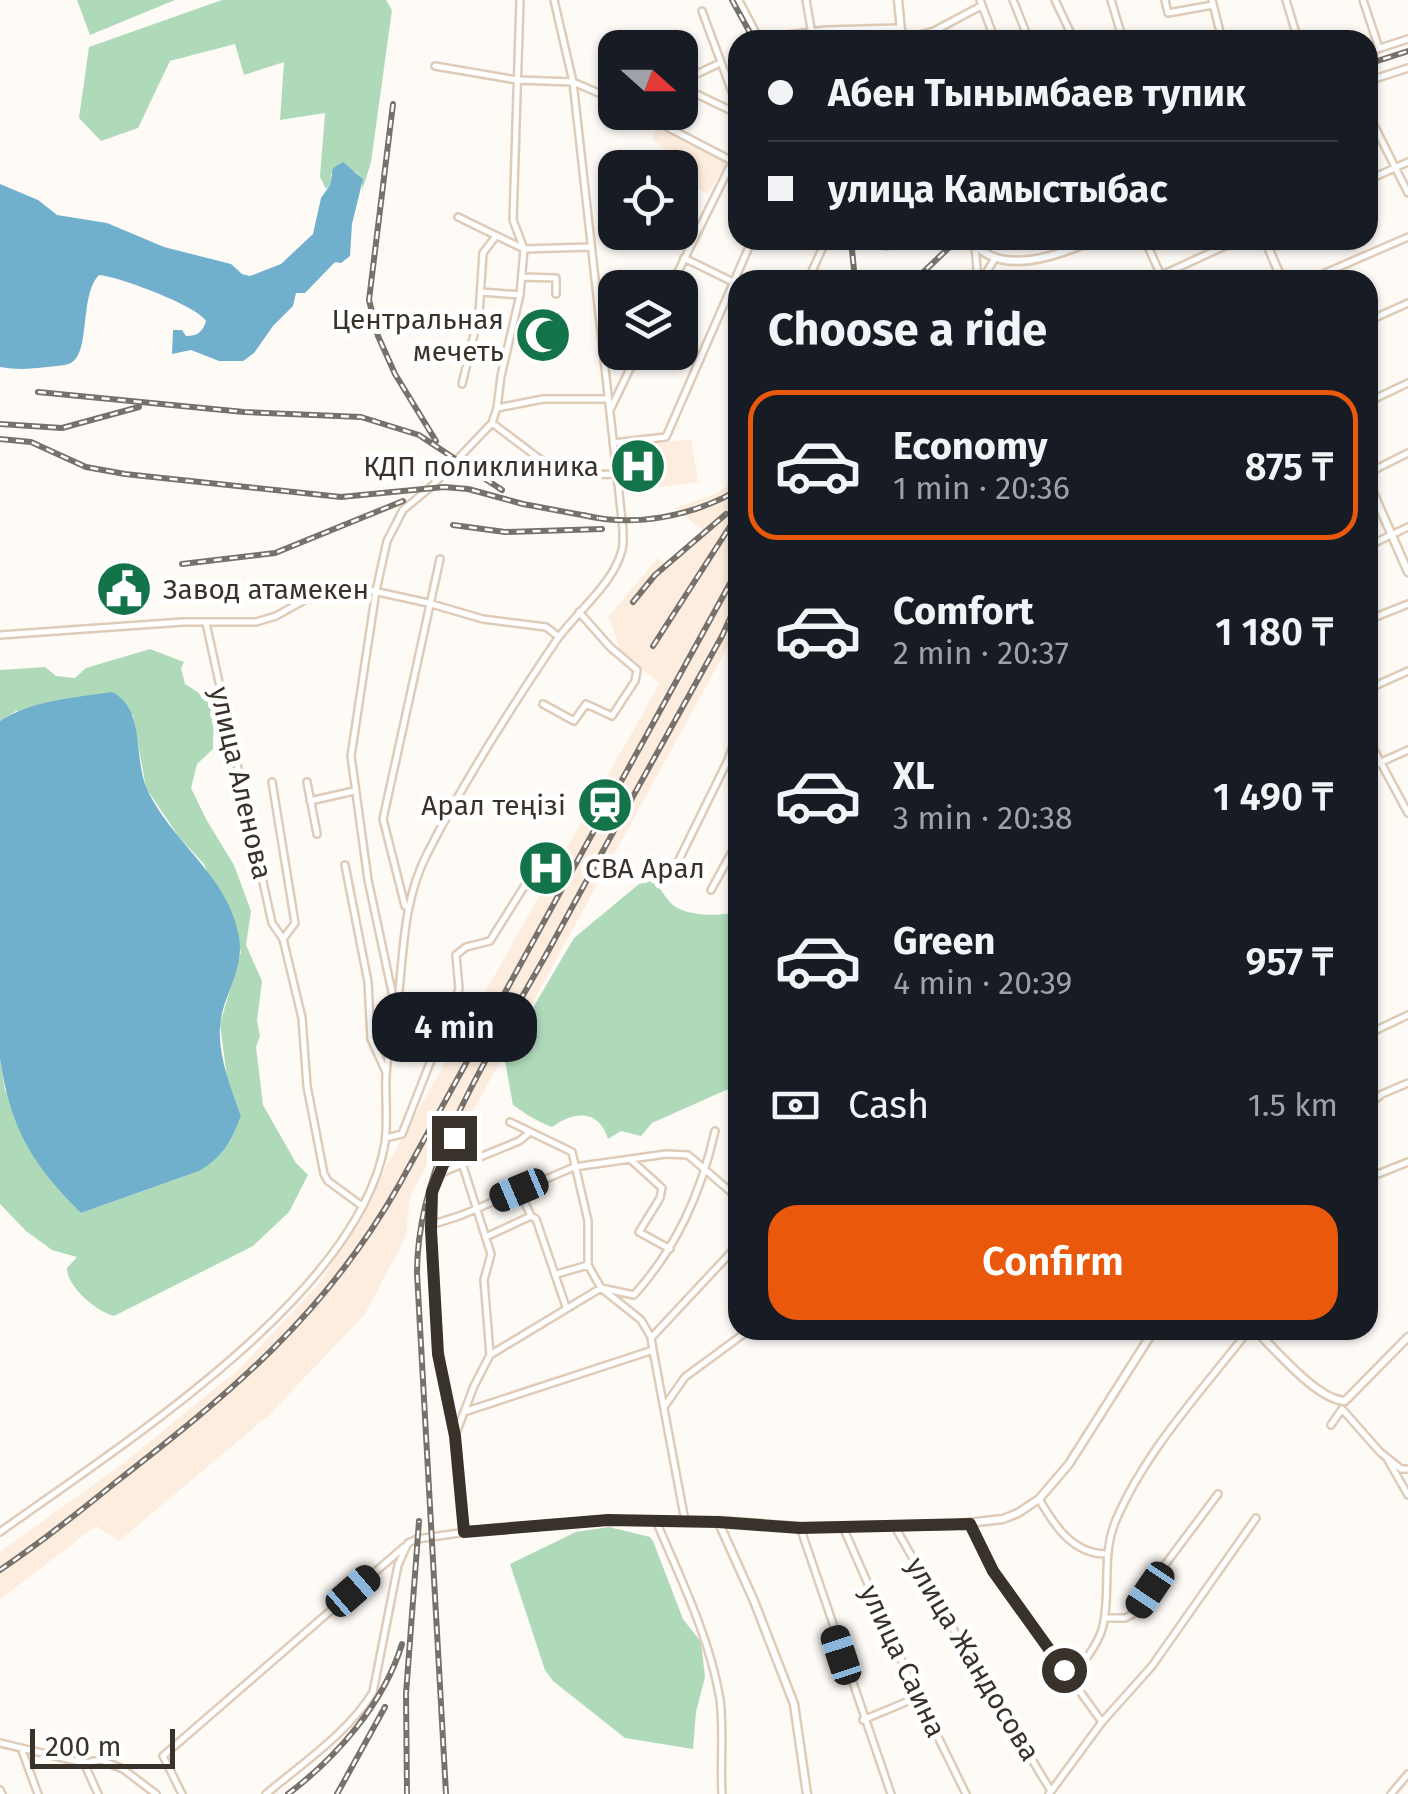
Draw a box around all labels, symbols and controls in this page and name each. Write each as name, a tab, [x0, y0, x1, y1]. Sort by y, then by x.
north arrow	[598, 30, 698, 130]
map controls	[598, 30, 698, 370]
text: Абен Тынымбаев тупик	[828, 70, 1246, 116]
button: locate	[598, 150, 698, 250]
text: улица Камыстыбас	[828, 166, 1168, 212]
button: layers	[598, 270, 698, 370]
place label: Центральная мечеть	[331, 303, 504, 368]
text: Choose a ride	[768, 303, 1047, 357]
mosque icon: Центральная мечеть	[513, 305, 573, 365]
icon: car	[773, 420, 863, 510]
text: Economy	[893, 423, 1048, 469]
hospital icon: КДП поликлиника	[608, 436, 668, 496]
text: 875 ₸	[1245, 444, 1333, 490]
place label: КДП поликлиника	[363, 450, 599, 483]
text: 1 min · 20:36	[893, 469, 1070, 507]
public building icon: Завод атамекен	[94, 559, 154, 619]
place label: Завод атамекен	[163, 573, 369, 606]
icon: car	[773, 585, 863, 675]
text: Comfort	[893, 588, 1034, 634]
text: 1 180 ₸	[1215, 609, 1333, 655]
text: 2 min · 20:37	[893, 634, 1069, 672]
street label: улица Аленова	[203, 684, 279, 882]
icon: car	[773, 750, 863, 840]
text: XL	[893, 753, 935, 799]
text: 1 490 ₸	[1213, 774, 1333, 820]
station icon: Арал теңізі	[575, 775, 635, 835]
place label: Арал теңізі	[421, 789, 566, 822]
text: 3 min · 20:38	[893, 799, 1073, 837]
hospital icon: СВА Арал	[516, 838, 576, 898]
place label: СВА Арал	[585, 852, 705, 885]
icon: car	[773, 915, 863, 1005]
text: Green	[893, 918, 996, 964]
text: 957 ₸	[1245, 939, 1333, 985]
text: 4 min · 20:39	[893, 964, 1072, 1002]
callout: 4 min	[372, 993, 536, 1063]
text: 4 min	[414, 1008, 495, 1046]
icon: cash	[768, 1078, 823, 1133]
text: Cash	[848, 1082, 929, 1128]
text: 1.5 km	[1248, 1086, 1338, 1124]
route end	[432, 1116, 477, 1161]
car	[486, 1164, 552, 1216]
button: Confirm	[768, 1205, 1338, 1320]
street label: улица Жандосова	[899, 1551, 1047, 1767]
car	[1121, 1557, 1179, 1623]
car	[321, 1560, 385, 1622]
street label: улица Саина	[853, 1579, 953, 1743]
car	[817, 1622, 865, 1688]
route start	[1042, 1648, 1087, 1693]
scale bar	[30, 1724, 175, 1768]
text: 200 m	[45, 1730, 122, 1763]

